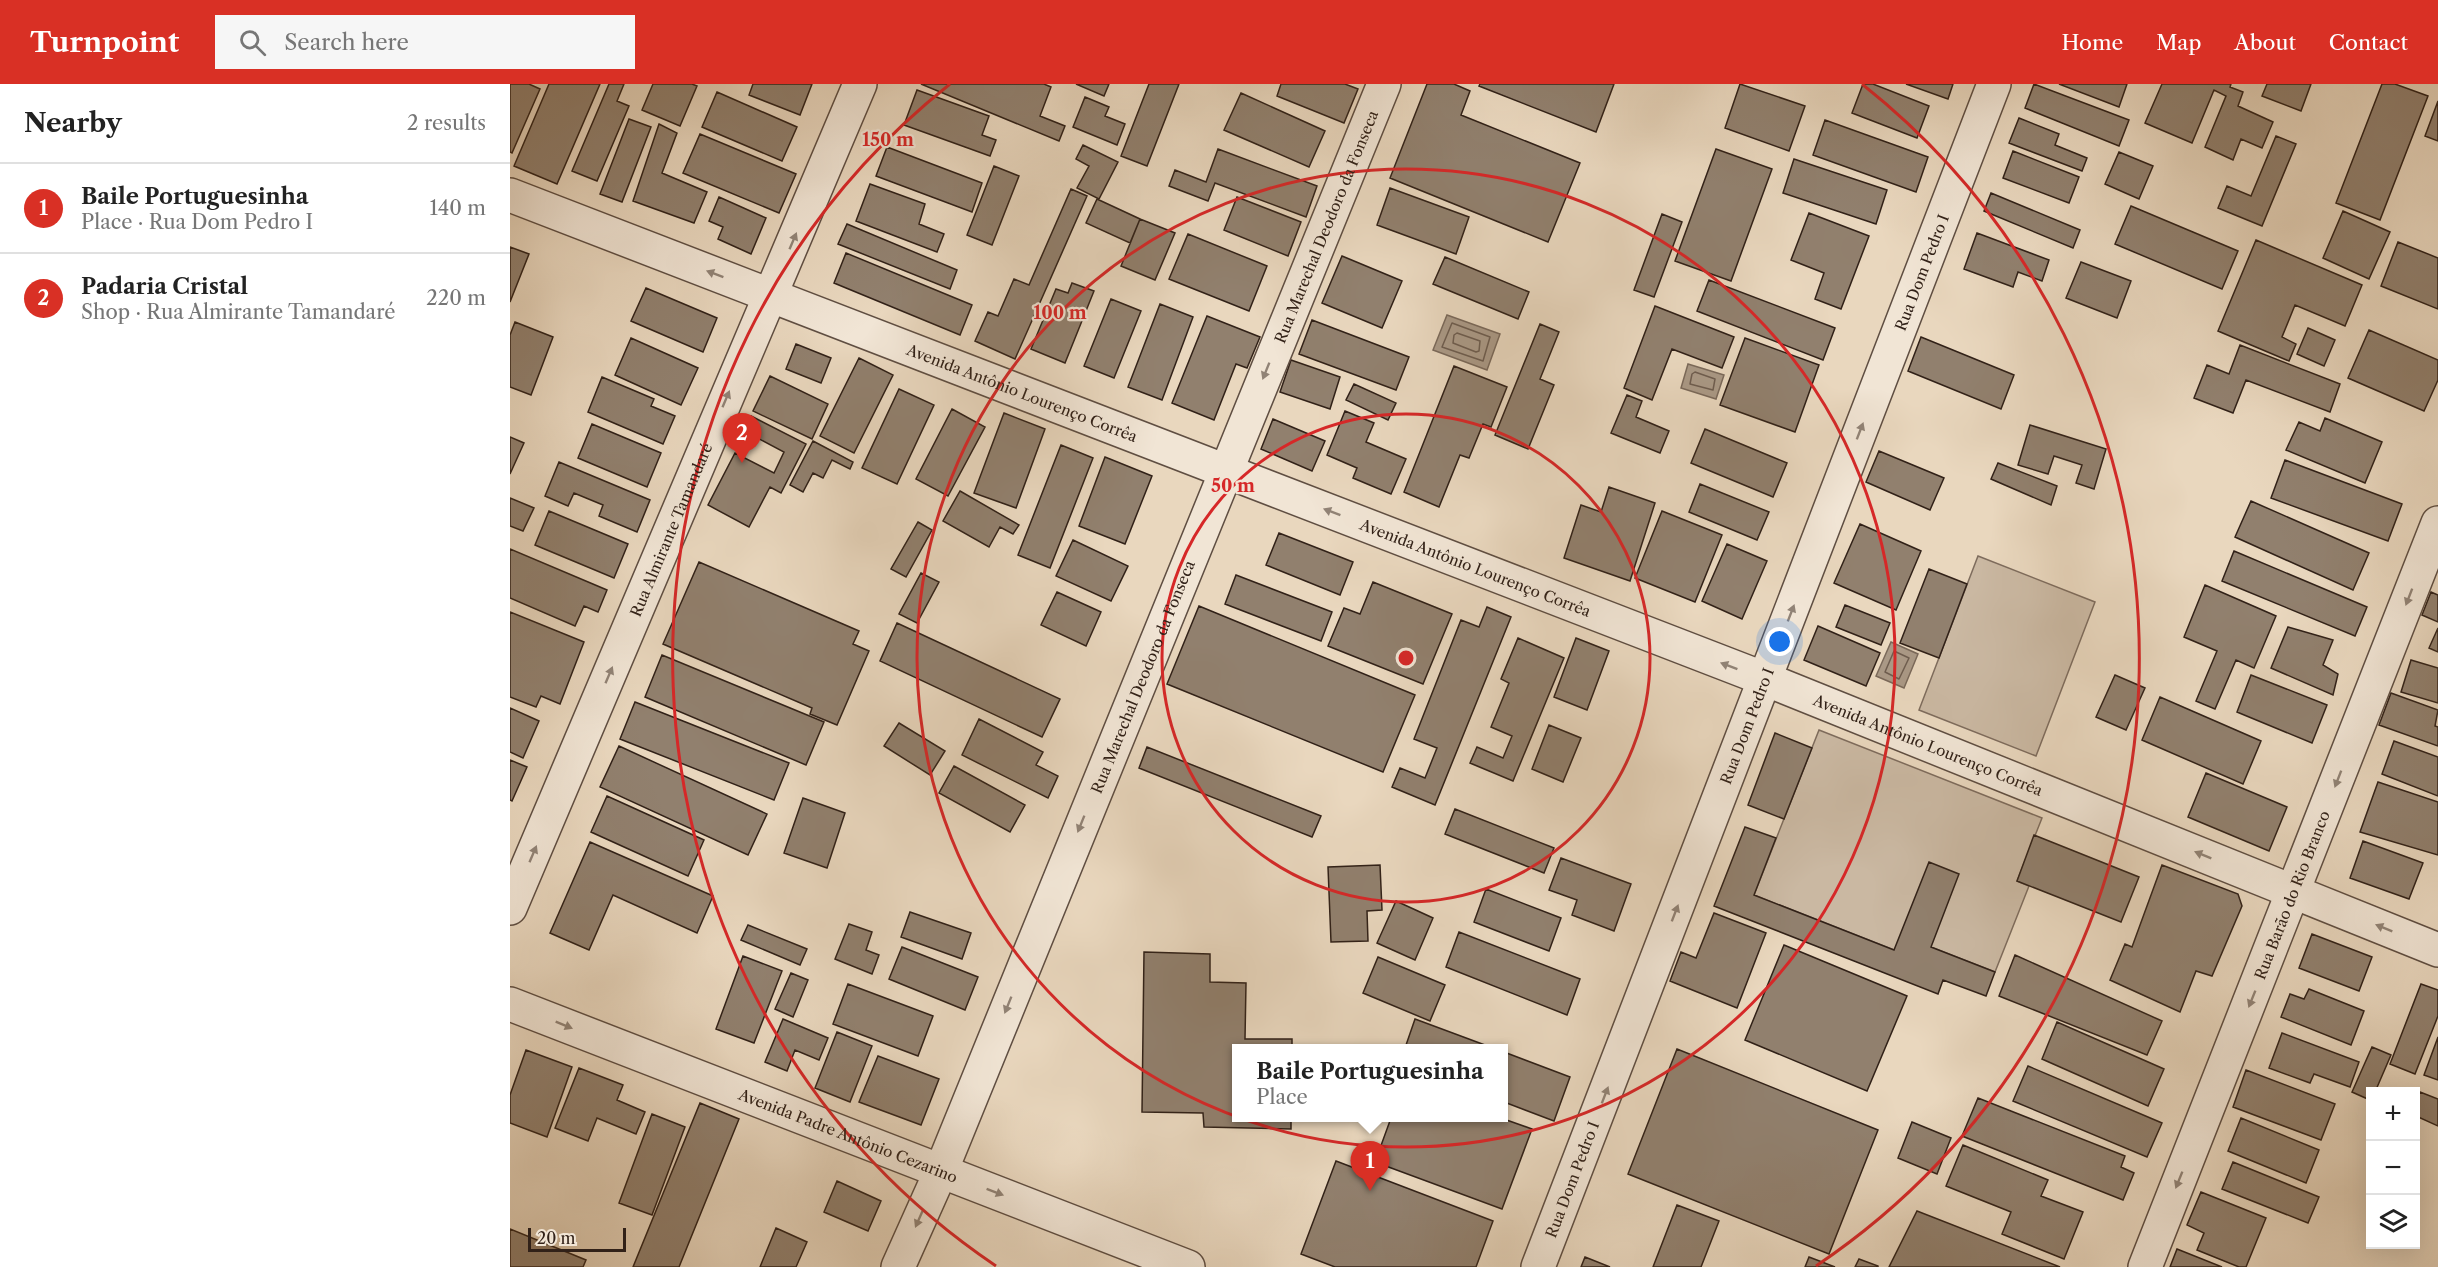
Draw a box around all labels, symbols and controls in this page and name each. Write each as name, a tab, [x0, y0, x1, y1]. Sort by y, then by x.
search box	[215, 15, 635, 69]
text: Turnpoint	[30, 25, 179, 59]
icon: search	[236, 26, 269, 59]
text: Search here	[284, 29, 409, 56]
text: Home	[2062, 30, 2123, 55]
text: Map	[2156, 30, 2201, 55]
text: About	[2234, 30, 2296, 55]
text: Contact	[2329, 30, 2408, 55]
text: Nearby	[24, 107, 122, 139]
street label: Rua Marechal Deodoro da Fonseca	[1270, 107, 1382, 346]
text: 2 results	[407, 111, 486, 135]
text: 150 m	[862, 129, 914, 151]
text: Baile Portuguesinha	[81, 183, 309, 210]
text: 1	[39, 196, 48, 220]
text: 140 m	[429, 196, 486, 220]
text: Place · Rua Dom Pedro I	[81, 210, 313, 234]
street label: Rua Dom Pedro I	[1890, 211, 1952, 333]
one-way arrow	[789, 232, 798, 250]
one-way arrow	[706, 269, 724, 279]
text: Padaria Cristal	[81, 273, 248, 300]
text: 2	[38, 286, 49, 310]
text: 220 m	[426, 286, 486, 310]
text: Shop · Rua Almirante Tamandaré	[81, 300, 396, 324]
text: 100 m	[1033, 302, 1087, 324]
street label: Avenida Antônio Lourenço Corrêa	[903, 339, 1140, 446]
one-way arrow	[1261, 362, 1270, 380]
one-way arrow	[721, 389, 731, 407]
pin: 2	[722, 414, 762, 463]
one-way arrow	[1856, 422, 1866, 440]
street label: Rua Almirante Tamandaré	[625, 440, 716, 619]
text: 50 m	[1211, 475, 1255, 497]
one-way arrow	[1323, 507, 1341, 516]
street label: Avenida Antônio Lourenço Corrêa	[1357, 514, 1594, 621]
street label: Rua Marechal Deodoro da Fonseca	[1087, 557, 1198, 796]
one-way arrow	[2404, 588, 2413, 606]
one-way arrow	[1786, 604, 1796, 622]
your location	[1765, 627, 1794, 656]
centre of rings	[1396, 648, 1416, 668]
one-way arrow	[1720, 660, 1738, 670]
one-way arrow	[604, 665, 614, 683]
street label: Rua Dom Pedro I	[1716, 665, 1778, 787]
street label: Avenida Antônio Lourenço Corrêa	[1810, 690, 2046, 799]
one-way arrow	[2333, 770, 2343, 788]
street label: Rua Barão do Rio Branco	[2250, 808, 2333, 982]
one-way arrow	[1076, 815, 1085, 833]
one-way arrow	[528, 845, 538, 863]
one-way arrow	[2194, 850, 2212, 859]
one-way arrow	[1671, 904, 1680, 922]
one-way arrow	[2374, 923, 2392, 933]
one-way arrow	[2246, 990, 2256, 1008]
one-way arrow	[1003, 996, 1013, 1014]
one-way arrow	[556, 1020, 574, 1030]
popup	[1232, 1044, 1508, 1122]
text: Baile Portuguesinha	[1256, 1058, 1484, 1085]
street label: Avenida Padre Antônio Cezarino	[735, 1084, 961, 1186]
text: Place	[1256, 1085, 1308, 1109]
one-way arrow	[1601, 1086, 1610, 1104]
map controls	[2366, 1087, 2420, 1249]
button: +	[2366, 1087, 2420, 1141]
street label: Rua Dom Pedro I	[1541, 1118, 1603, 1240]
button: −	[2366, 1141, 2420, 1195]
pin: 1	[1350, 1142, 1390, 1191]
one-way arrow	[2174, 1172, 2184, 1190]
one-way arrow	[986, 1188, 1004, 1197]
button: layers	[2366, 1195, 2420, 1249]
one-way arrow	[914, 1210, 923, 1228]
scale bar	[528, 1225, 626, 1252]
text: 20 m	[537, 1228, 576, 1248]

